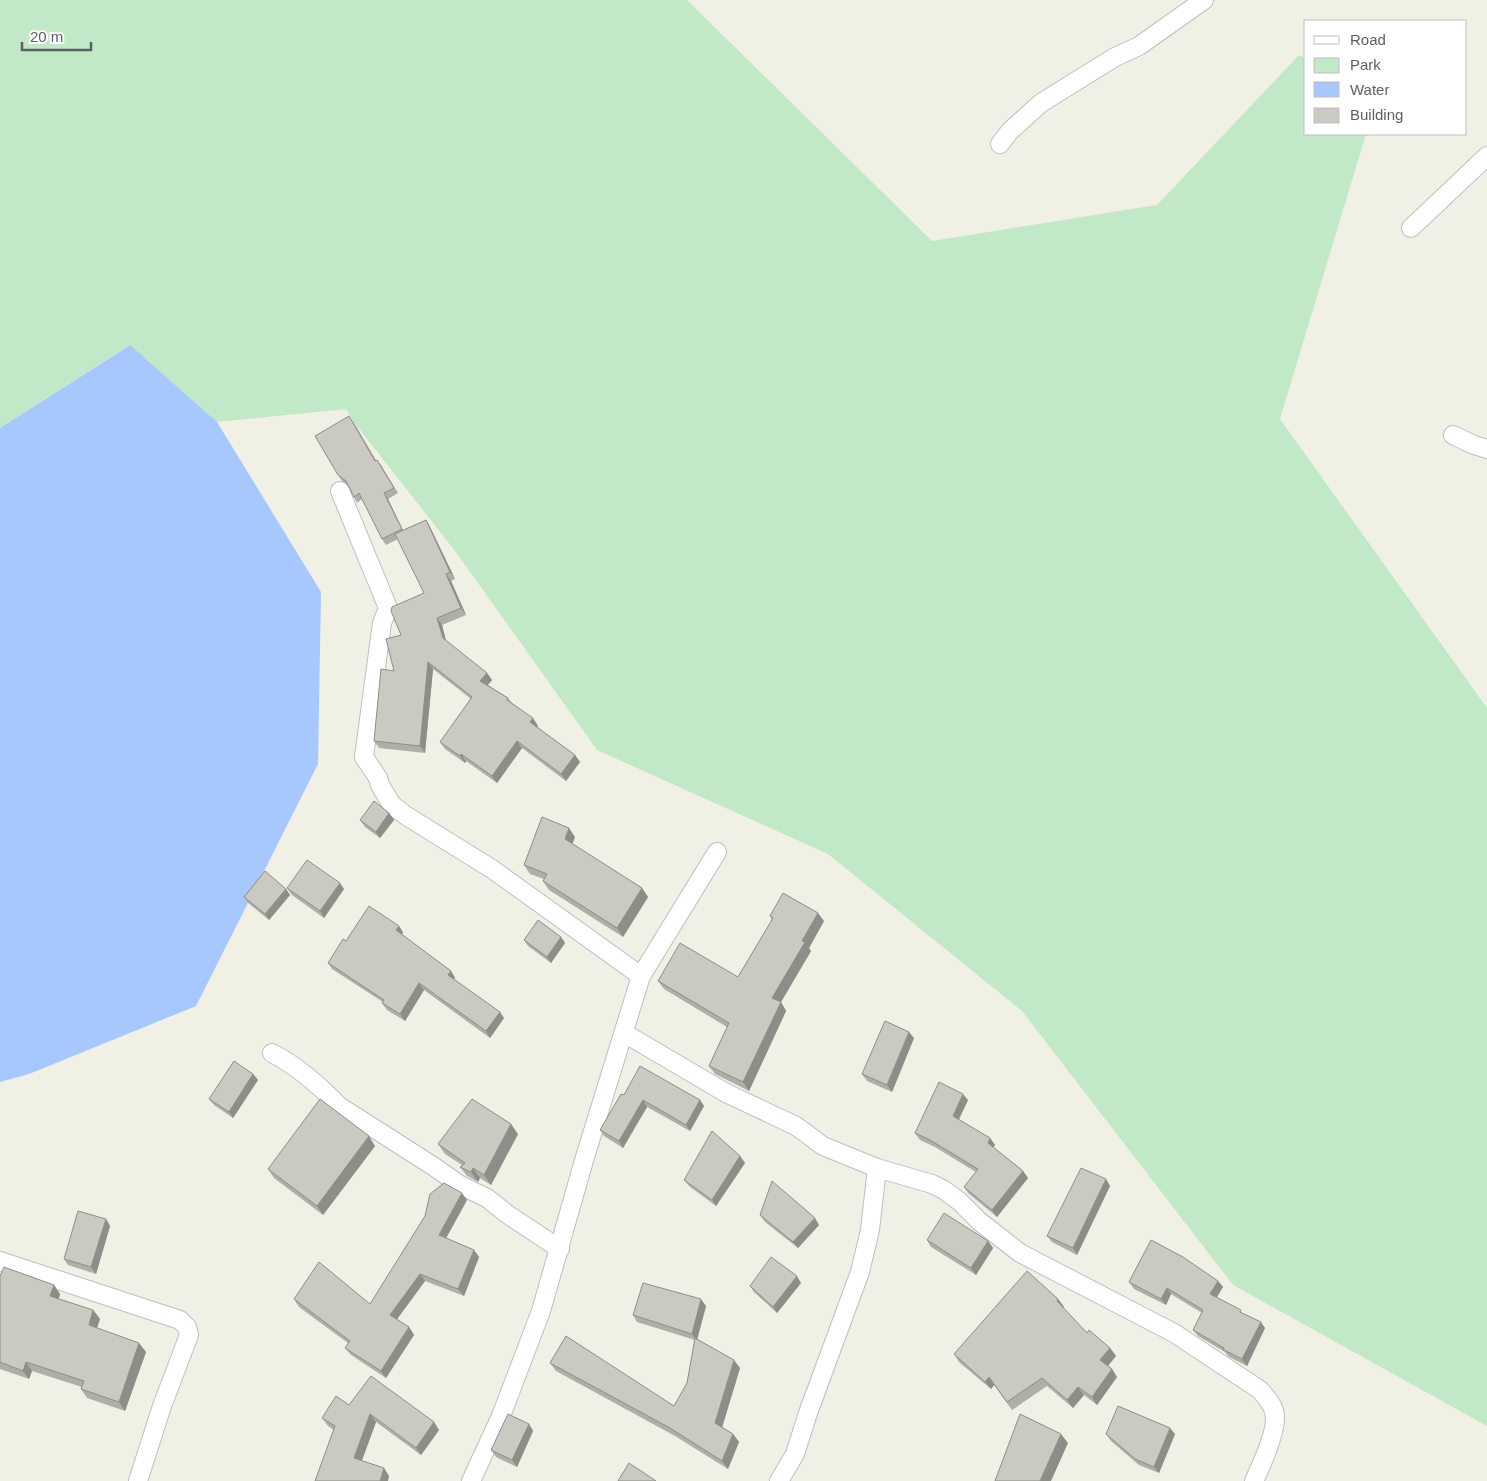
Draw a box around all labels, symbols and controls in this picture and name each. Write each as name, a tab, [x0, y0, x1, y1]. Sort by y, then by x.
scale bar	[22, 20, 91, 52]
legend	[1304, 20, 1467, 135]
text: 20 m	[30, 28, 63, 45]
text: Road	[1350, 31, 1386, 48]
text: Park	[1350, 56, 1381, 73]
text: Water	[1350, 81, 1389, 98]
text: Building	[1350, 106, 1403, 123]

